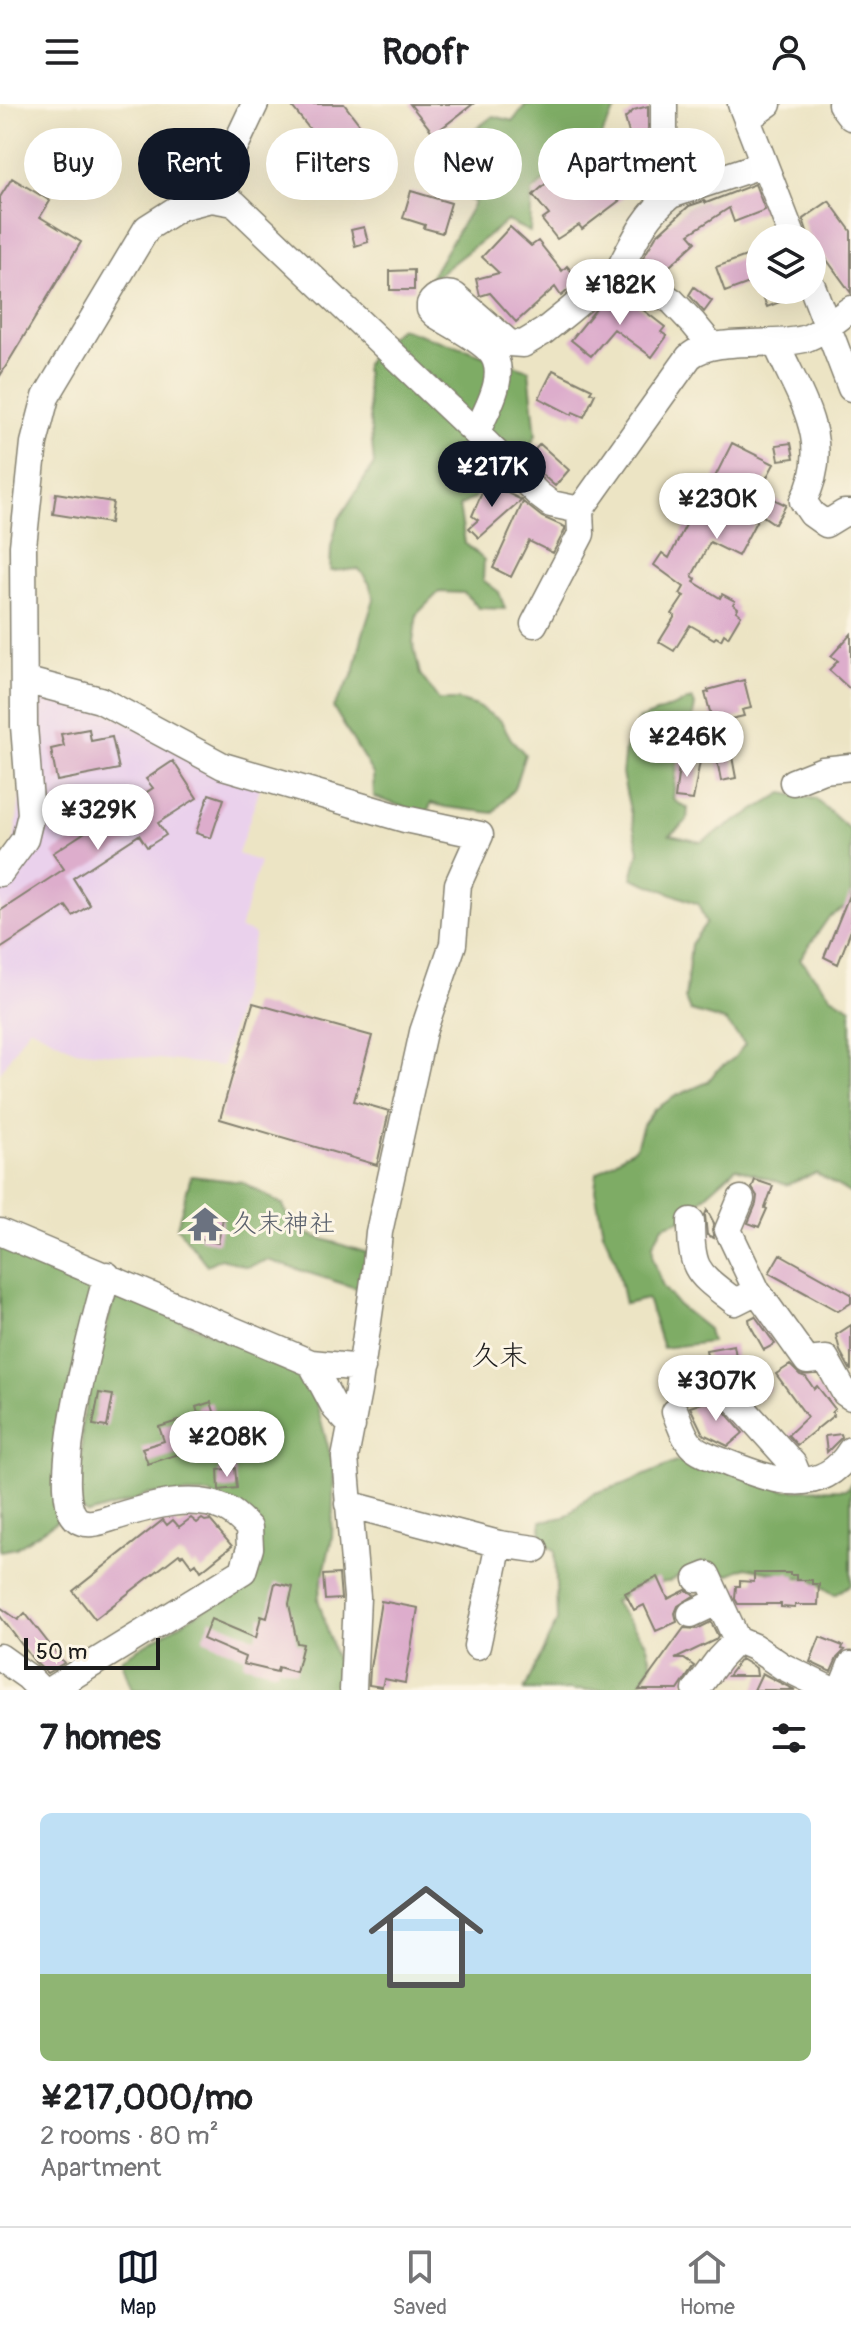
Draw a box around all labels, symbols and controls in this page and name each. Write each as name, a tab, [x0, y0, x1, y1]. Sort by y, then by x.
icon: menu	[40, 30, 84, 74]
text: Roofr	[382, 30, 469, 75]
icon: person	[767, 30, 811, 74]
chip: Buy	[24, 128, 122, 200]
chip: Rent	[138, 128, 250, 200]
chip: Filters	[266, 128, 398, 200]
chip: New	[414, 128, 522, 200]
chip: Apartment	[538, 128, 725, 200]
map controls	[746, 224, 826, 304]
button: layers	[746, 224, 826, 304]
pin: ¥182K	[564, 259, 676, 327]
text: ¥182K	[584, 269, 656, 301]
pin: ¥217K	[436, 441, 548, 509]
text: ¥217K	[456, 451, 528, 483]
pin: ¥230K	[661, 473, 773, 541]
text: ¥230K	[677, 483, 757, 515]
pin: ¥246K	[631, 711, 743, 779]
text: ¥246K	[648, 721, 726, 753]
pin: ¥329K	[42, 784, 154, 852]
text: ¥329K	[60, 794, 136, 826]
temple icon: 久末神社	[186, 1205, 224, 1243]
place label: 久末神社	[231, 1208, 335, 1240]
district label: 久末	[471, 1339, 527, 1374]
pin: ¥307K	[660, 1355, 772, 1423]
text: ¥307K	[676, 1365, 756, 1397]
pin: ¥208K	[171, 1411, 283, 1479]
text: ¥208K	[187, 1421, 267, 1453]
scale bar	[24, 1634, 160, 1670]
text: 50 m	[36, 1638, 87, 1666]
icon: filters	[767, 1716, 811, 1760]
text: 7 homes	[40, 1717, 161, 1760]
icon: home	[354, 1865, 498, 2009]
text: ¥217,000/mo	[40, 2077, 253, 2120]
text: 2 rooms · 80 m²	[40, 2120, 219, 2152]
text: Apartment	[40, 2152, 161, 2184]
tab: Map	[116, 2245, 160, 2321]
tab: Saved	[392, 2245, 447, 2321]
tab: Home	[679, 2245, 735, 2321]

